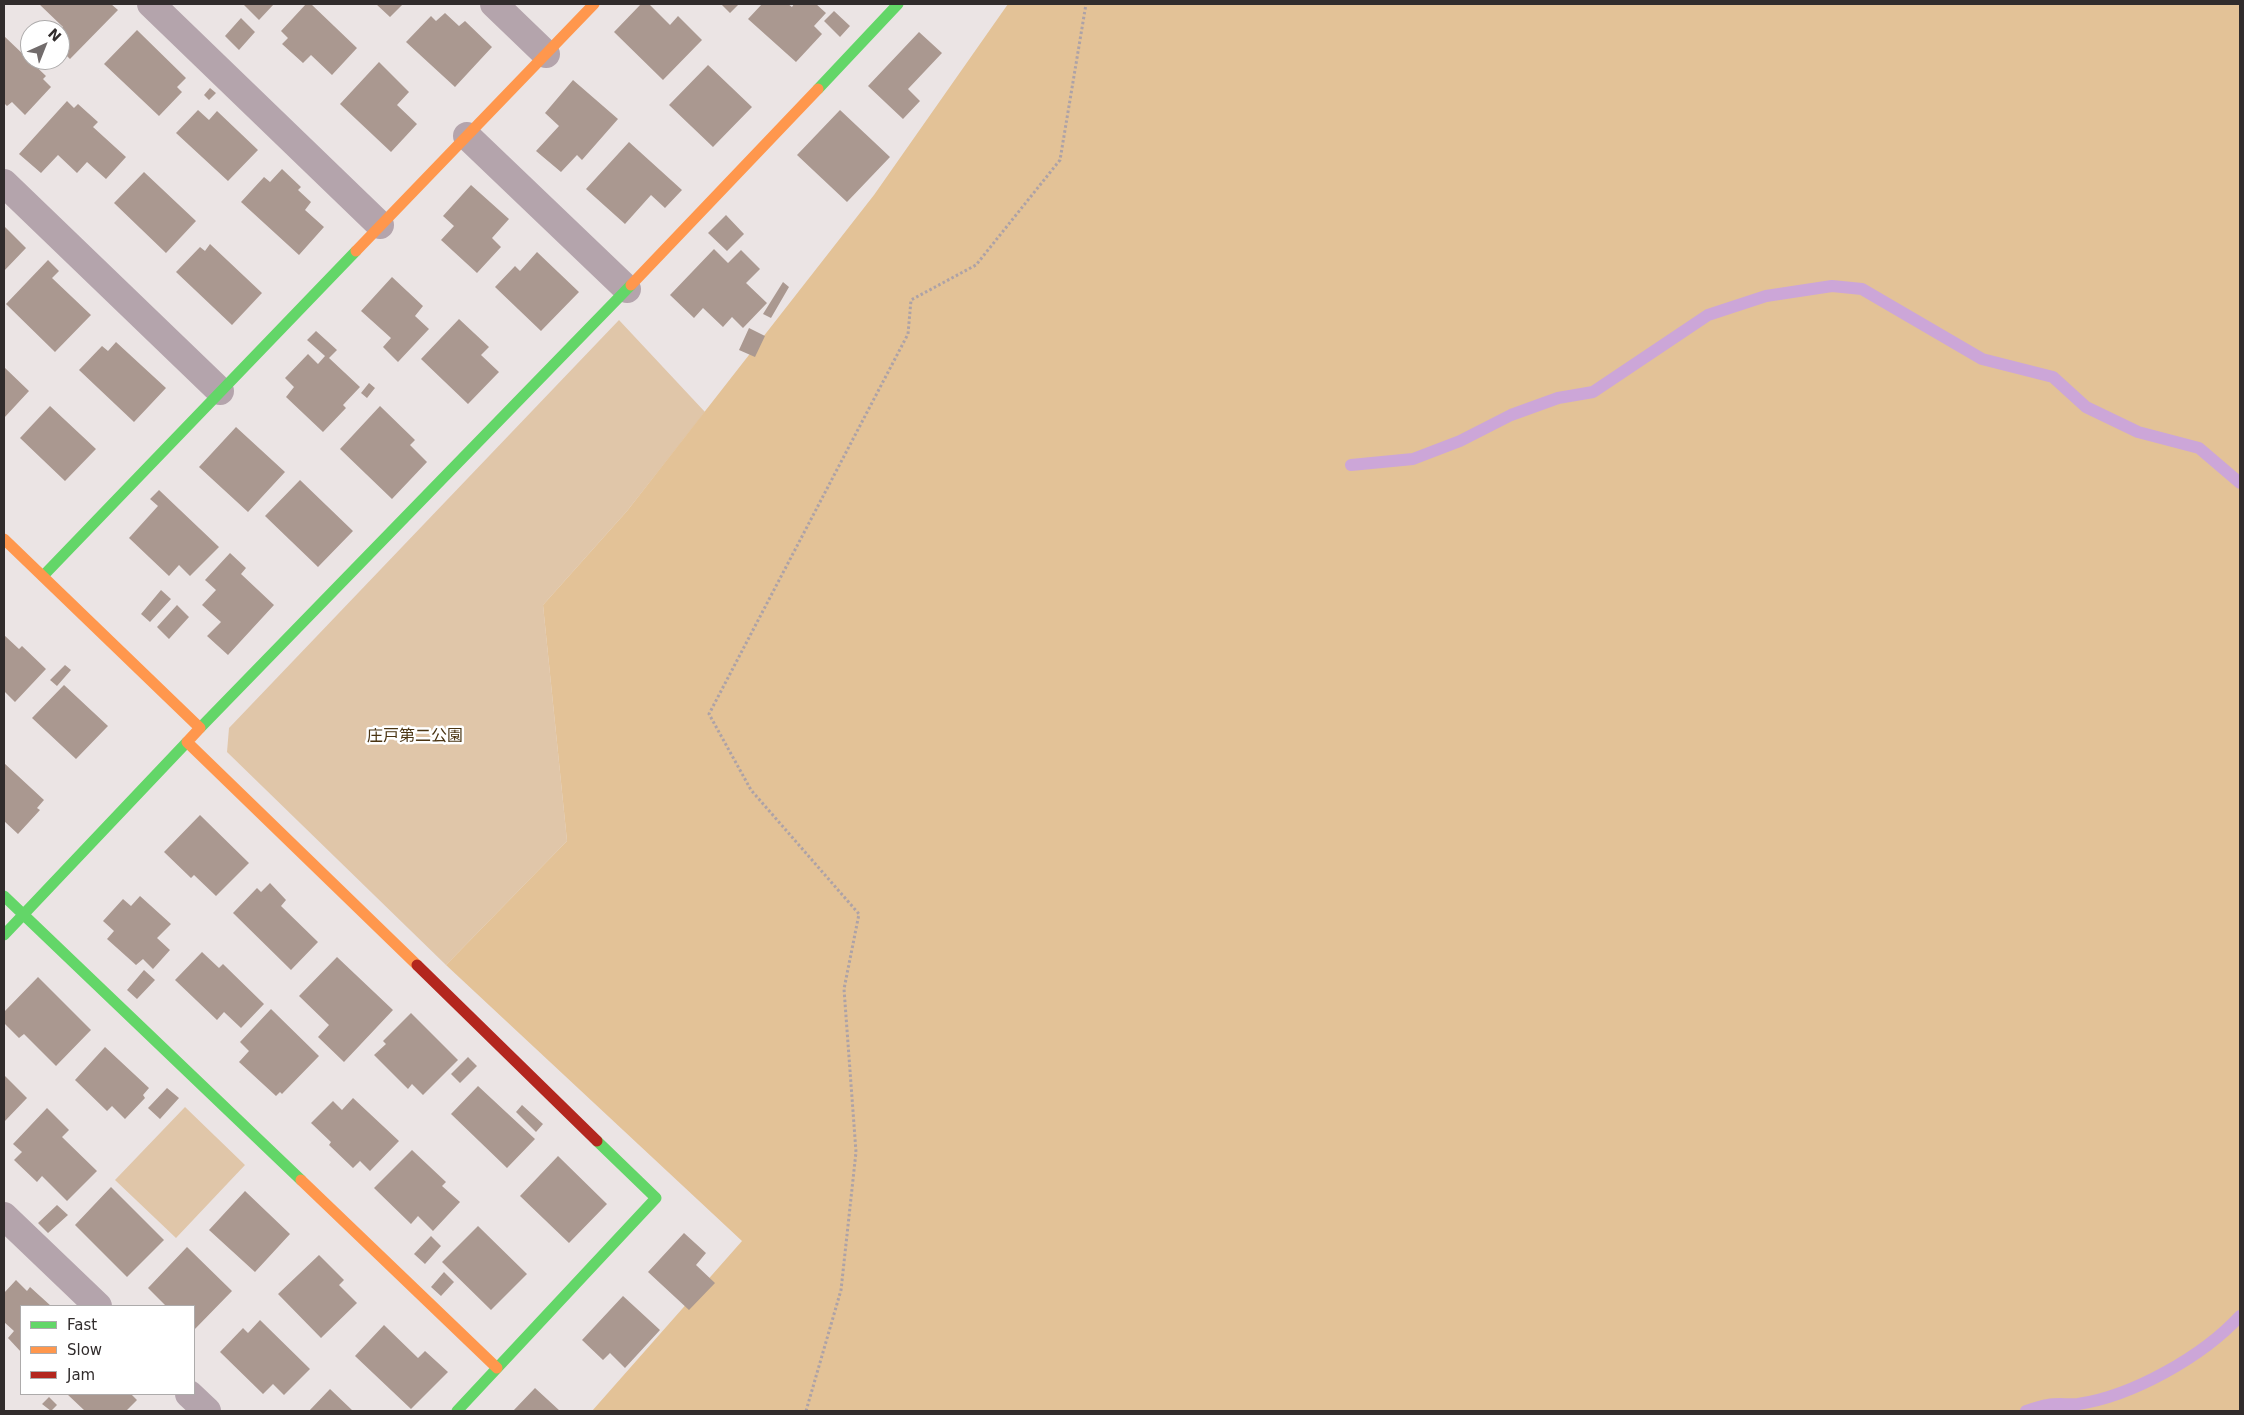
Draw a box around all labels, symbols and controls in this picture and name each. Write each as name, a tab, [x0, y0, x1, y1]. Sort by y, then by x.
north arrow	[20, 20, 70, 70]
text: N	[45, 25, 64, 45]
park label: 庄戸第二公園	[367, 727, 463, 747]
legend	[20, 1305, 195, 1395]
text: Fast	[67, 1316, 97, 1334]
text: Slow	[67, 1341, 102, 1359]
text: Jam	[67, 1366, 95, 1384]

